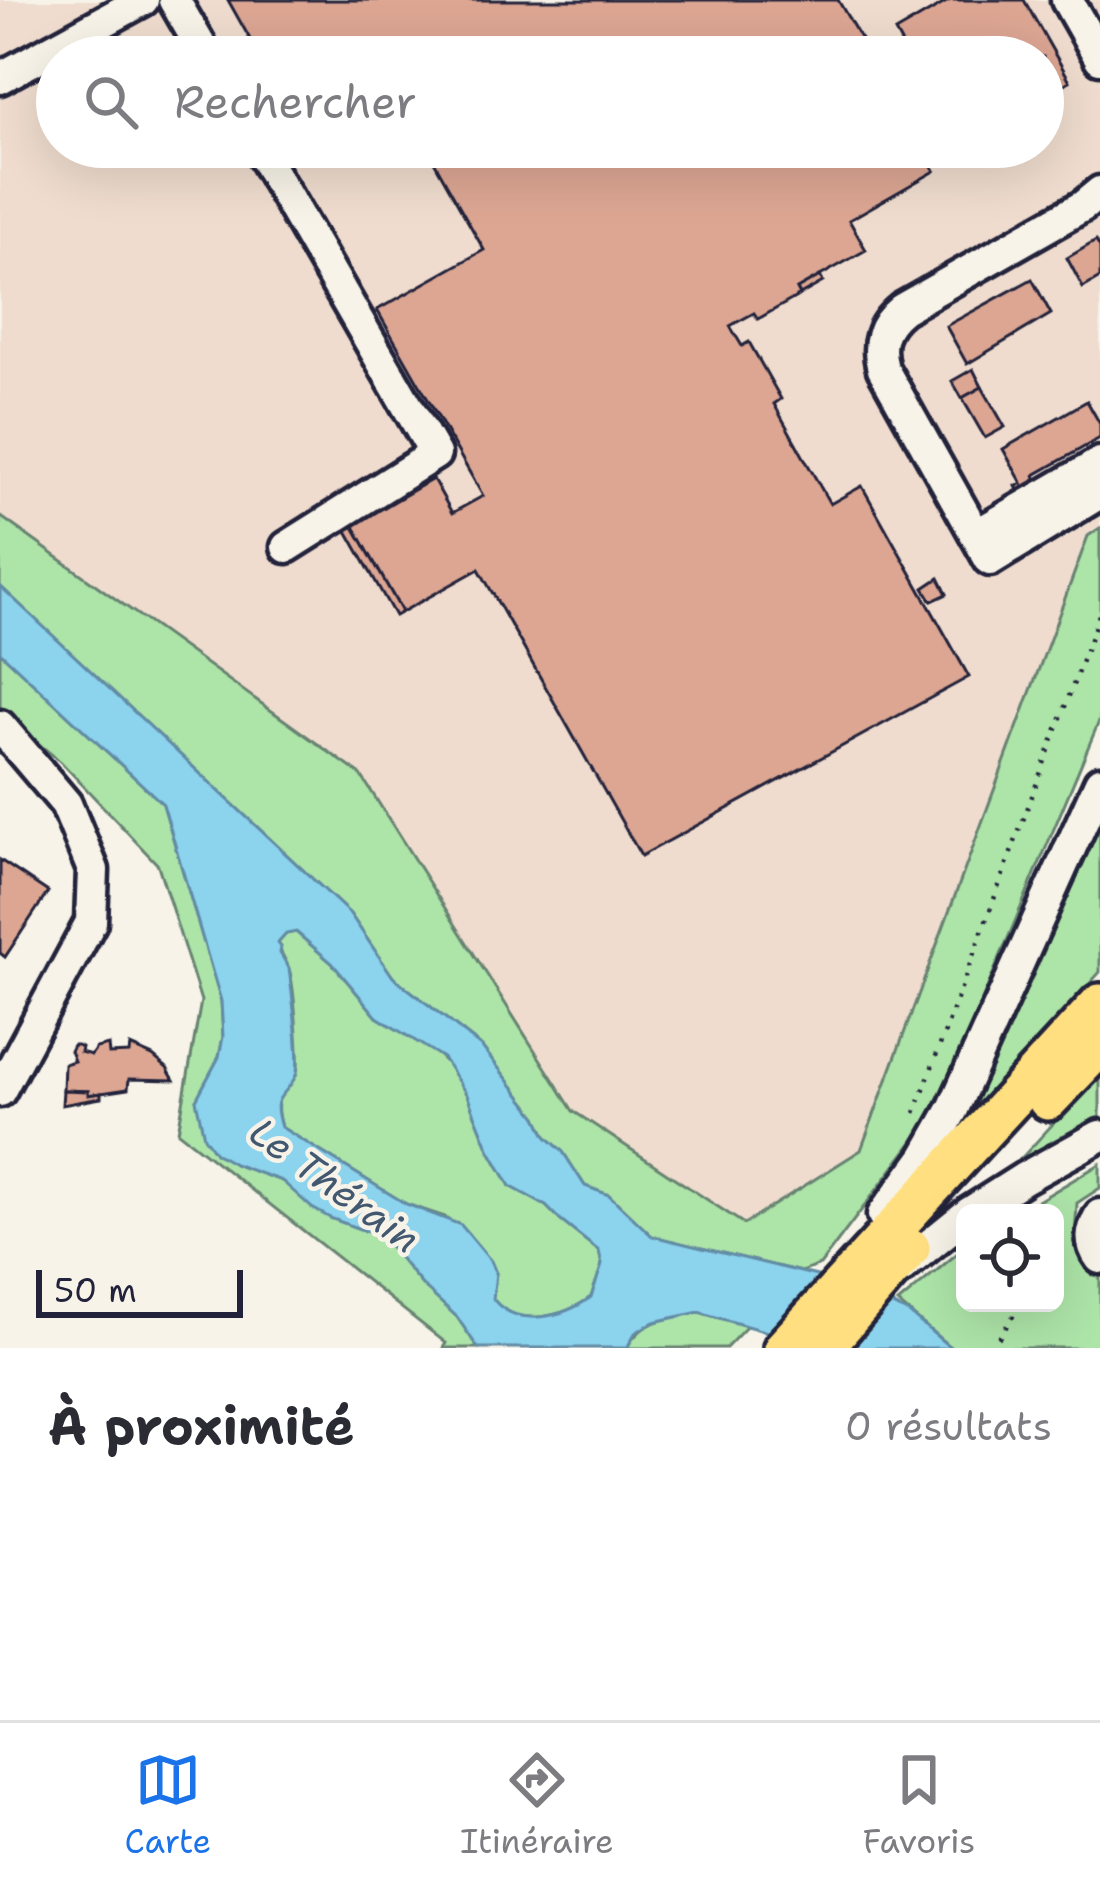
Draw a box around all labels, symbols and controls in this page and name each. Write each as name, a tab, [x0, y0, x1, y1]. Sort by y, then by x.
search box	[36, 36, 1064, 168]
icon: search	[78, 69, 144, 135]
text: Rechercher	[174, 72, 417, 132]
water label: Le Thérain	[239, 1105, 431, 1265]
map controls	[956, 1204, 1064, 1312]
button: locate	[956, 1204, 1064, 1312]
scale bar	[36, 1264, 243, 1317]
text: 50 m	[54, 1268, 137, 1313]
text: À proximité	[48, 1392, 355, 1460]
text: 0 résultats	[845, 1400, 1052, 1452]
tab: Carte	[125, 1747, 211, 1864]
tab: Itinéraire	[460, 1747, 614, 1864]
tab: Favoris	[863, 1747, 975, 1864]

